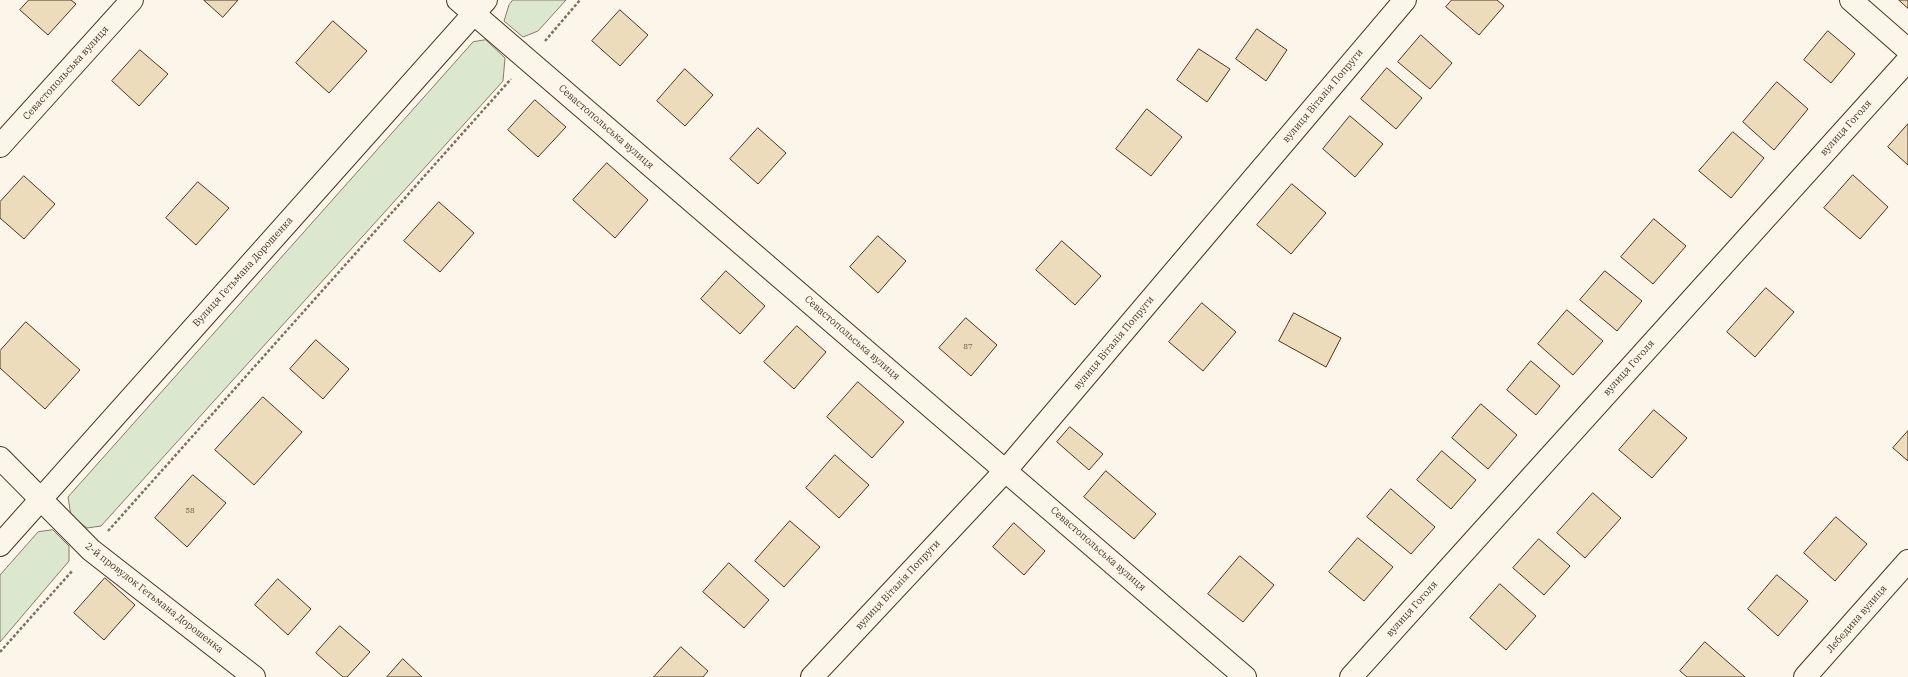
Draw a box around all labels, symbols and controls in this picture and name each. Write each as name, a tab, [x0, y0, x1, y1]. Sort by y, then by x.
street label: Севастопольська вулиця	[21, 24, 111, 122]
street label: вулиця Віталія Попруги	[1280, 47, 1366, 145]
street label: Севастопольська вулиця	[556, 82, 656, 172]
street label: вулиця Гоголя	[1818, 98, 1874, 158]
street label: Вулиця Гетьмана Дорошенка	[190, 215, 296, 329]
street label: Севастопольська вулиця	[802, 293, 902, 383]
street label: вулиця Віталія Попруги	[1071, 294, 1157, 392]
street label: вулиця Гоголя	[1601, 338, 1657, 398]
house number: 87	[963, 342, 973, 352]
street label: Севастопольська вулиця	[1048, 504, 1148, 594]
house number: 58	[185, 506, 195, 516]
street label: вулиця Віталія Попруги	[853, 538, 943, 632]
street label: 2-й провулок Гетьмана Дорошенка	[82, 540, 226, 656]
street label: вулиця Гоголя	[1384, 579, 1440, 639]
street label: Лебедина вулиця	[1824, 583, 1890, 655]

